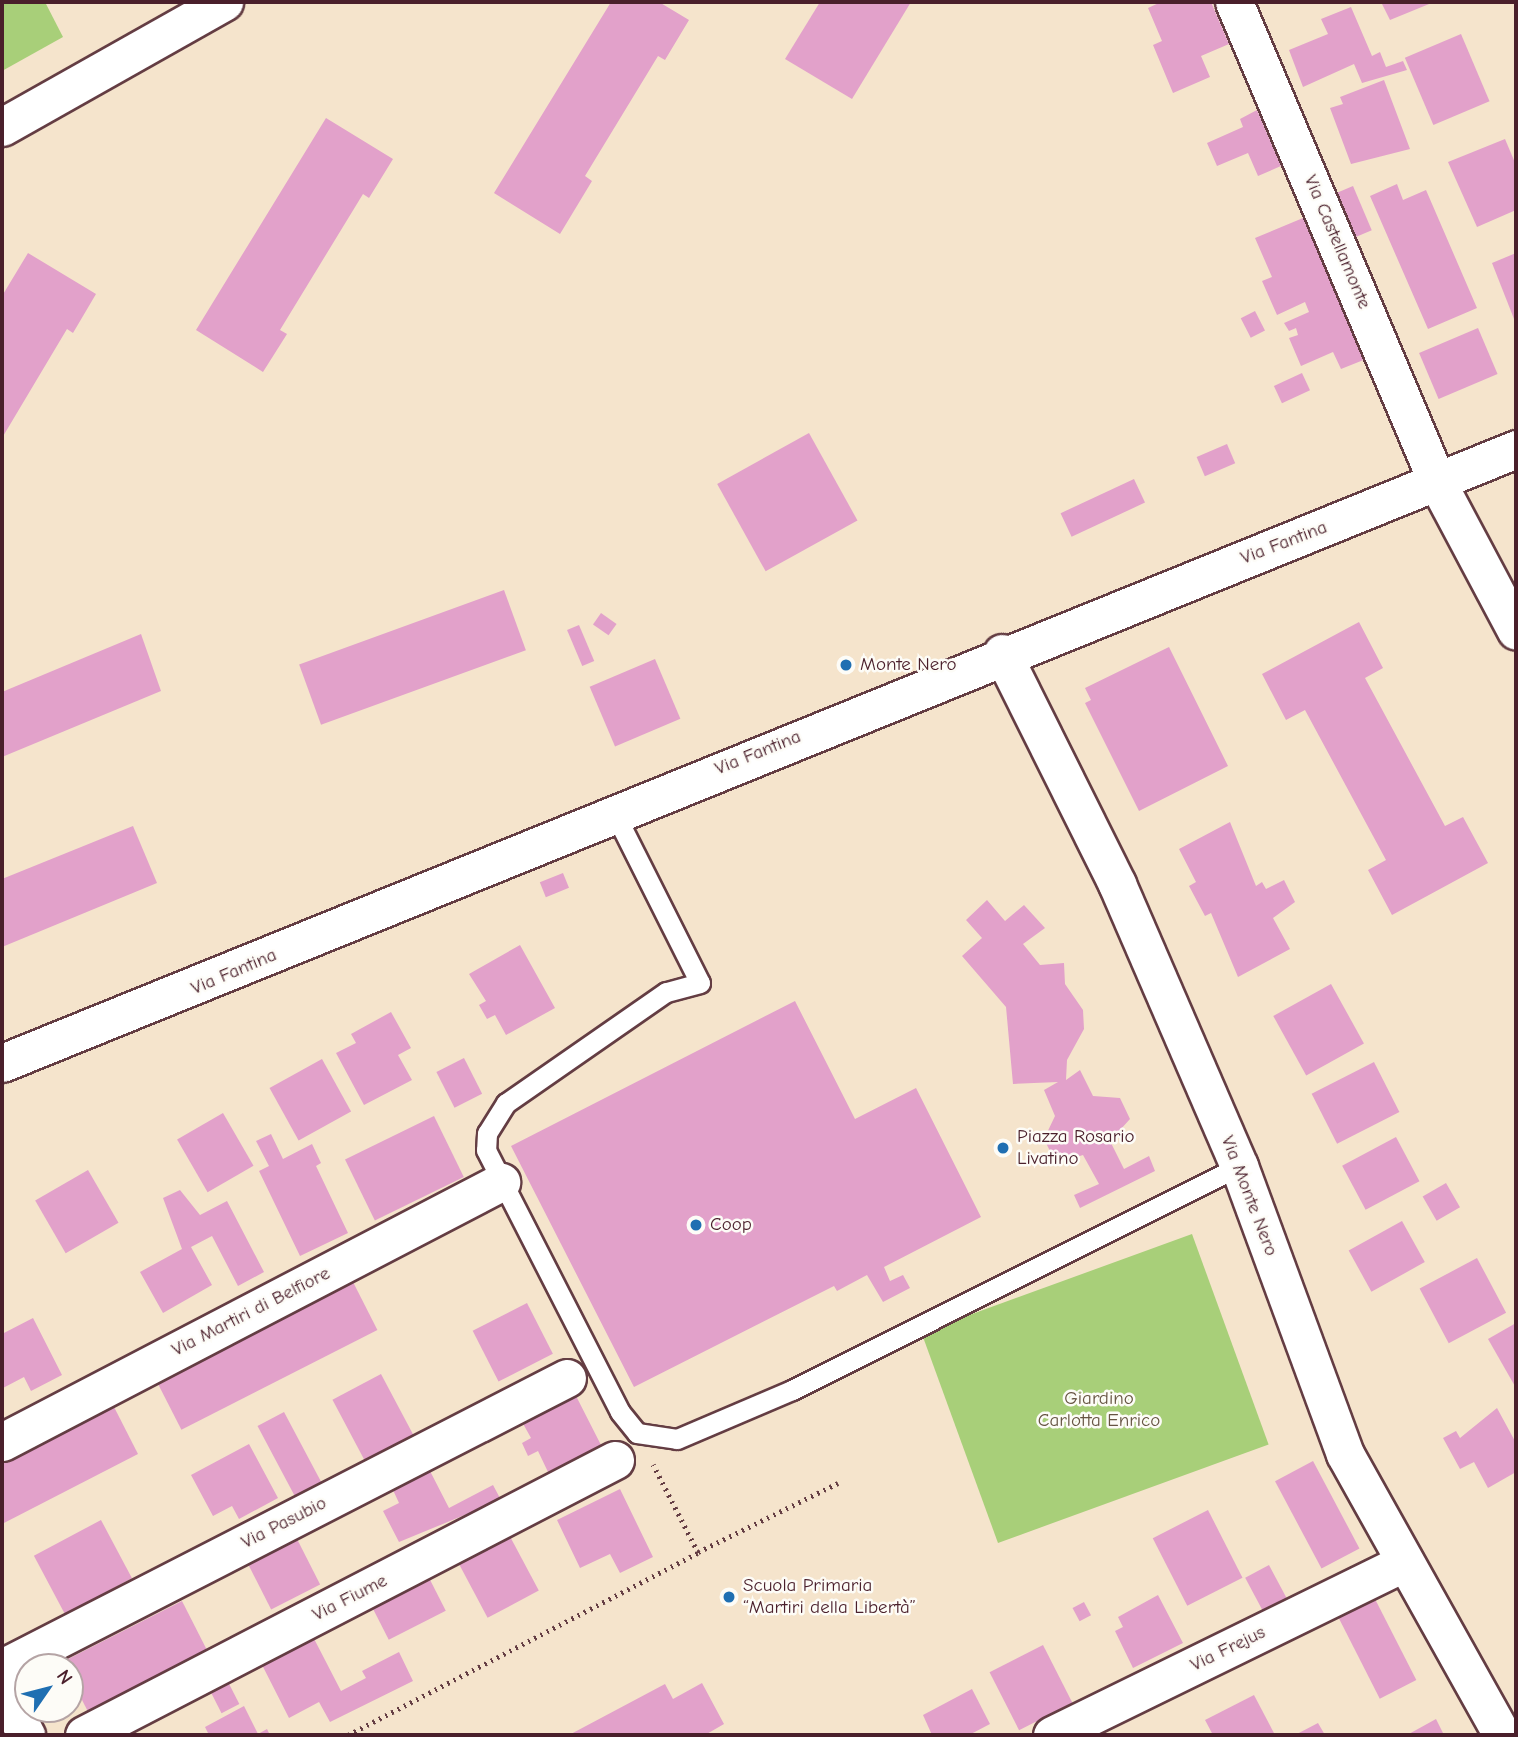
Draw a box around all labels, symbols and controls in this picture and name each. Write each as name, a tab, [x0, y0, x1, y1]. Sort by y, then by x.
street label: Via Castellamonte	[1299, 172, 1375, 312]
street label: Via Fantina	[1237, 516, 1331, 570]
place label: Monte Nero	[860, 654, 957, 676]
marker: Monte Nero	[838, 657, 854, 673]
street label: Via Fantina	[712, 725, 804, 781]
street label: Via Fantina	[188, 944, 280, 1000]
place label: Piazza Rosario Livatino	[1017, 1126, 1135, 1170]
street label: Via Monte Nero	[1216, 1133, 1282, 1259]
marker: Piazza Rosario Livatino	[995, 1140, 1011, 1156]
place label: Coop	[710, 1214, 752, 1236]
marker: Coop	[688, 1217, 704, 1233]
street label: Via Martiri di Belfiore	[168, 1262, 334, 1362]
park label: Giardino Carlotta Enrico	[1038, 1388, 1160, 1432]
street label: Via Pasubio	[238, 1492, 330, 1554]
street label: Via Fiume	[309, 1569, 391, 1627]
place label: Scuola Primaria “Martiri della Libertà”	[743, 1575, 916, 1619]
marker: Scuola Primaria “Martiri della Libertà”	[721, 1589, 737, 1605]
street label: Via Frejus	[1187, 1621, 1269, 1677]
north arrow	[14, 1653, 84, 1723]
text: N	[52, 1666, 77, 1688]

